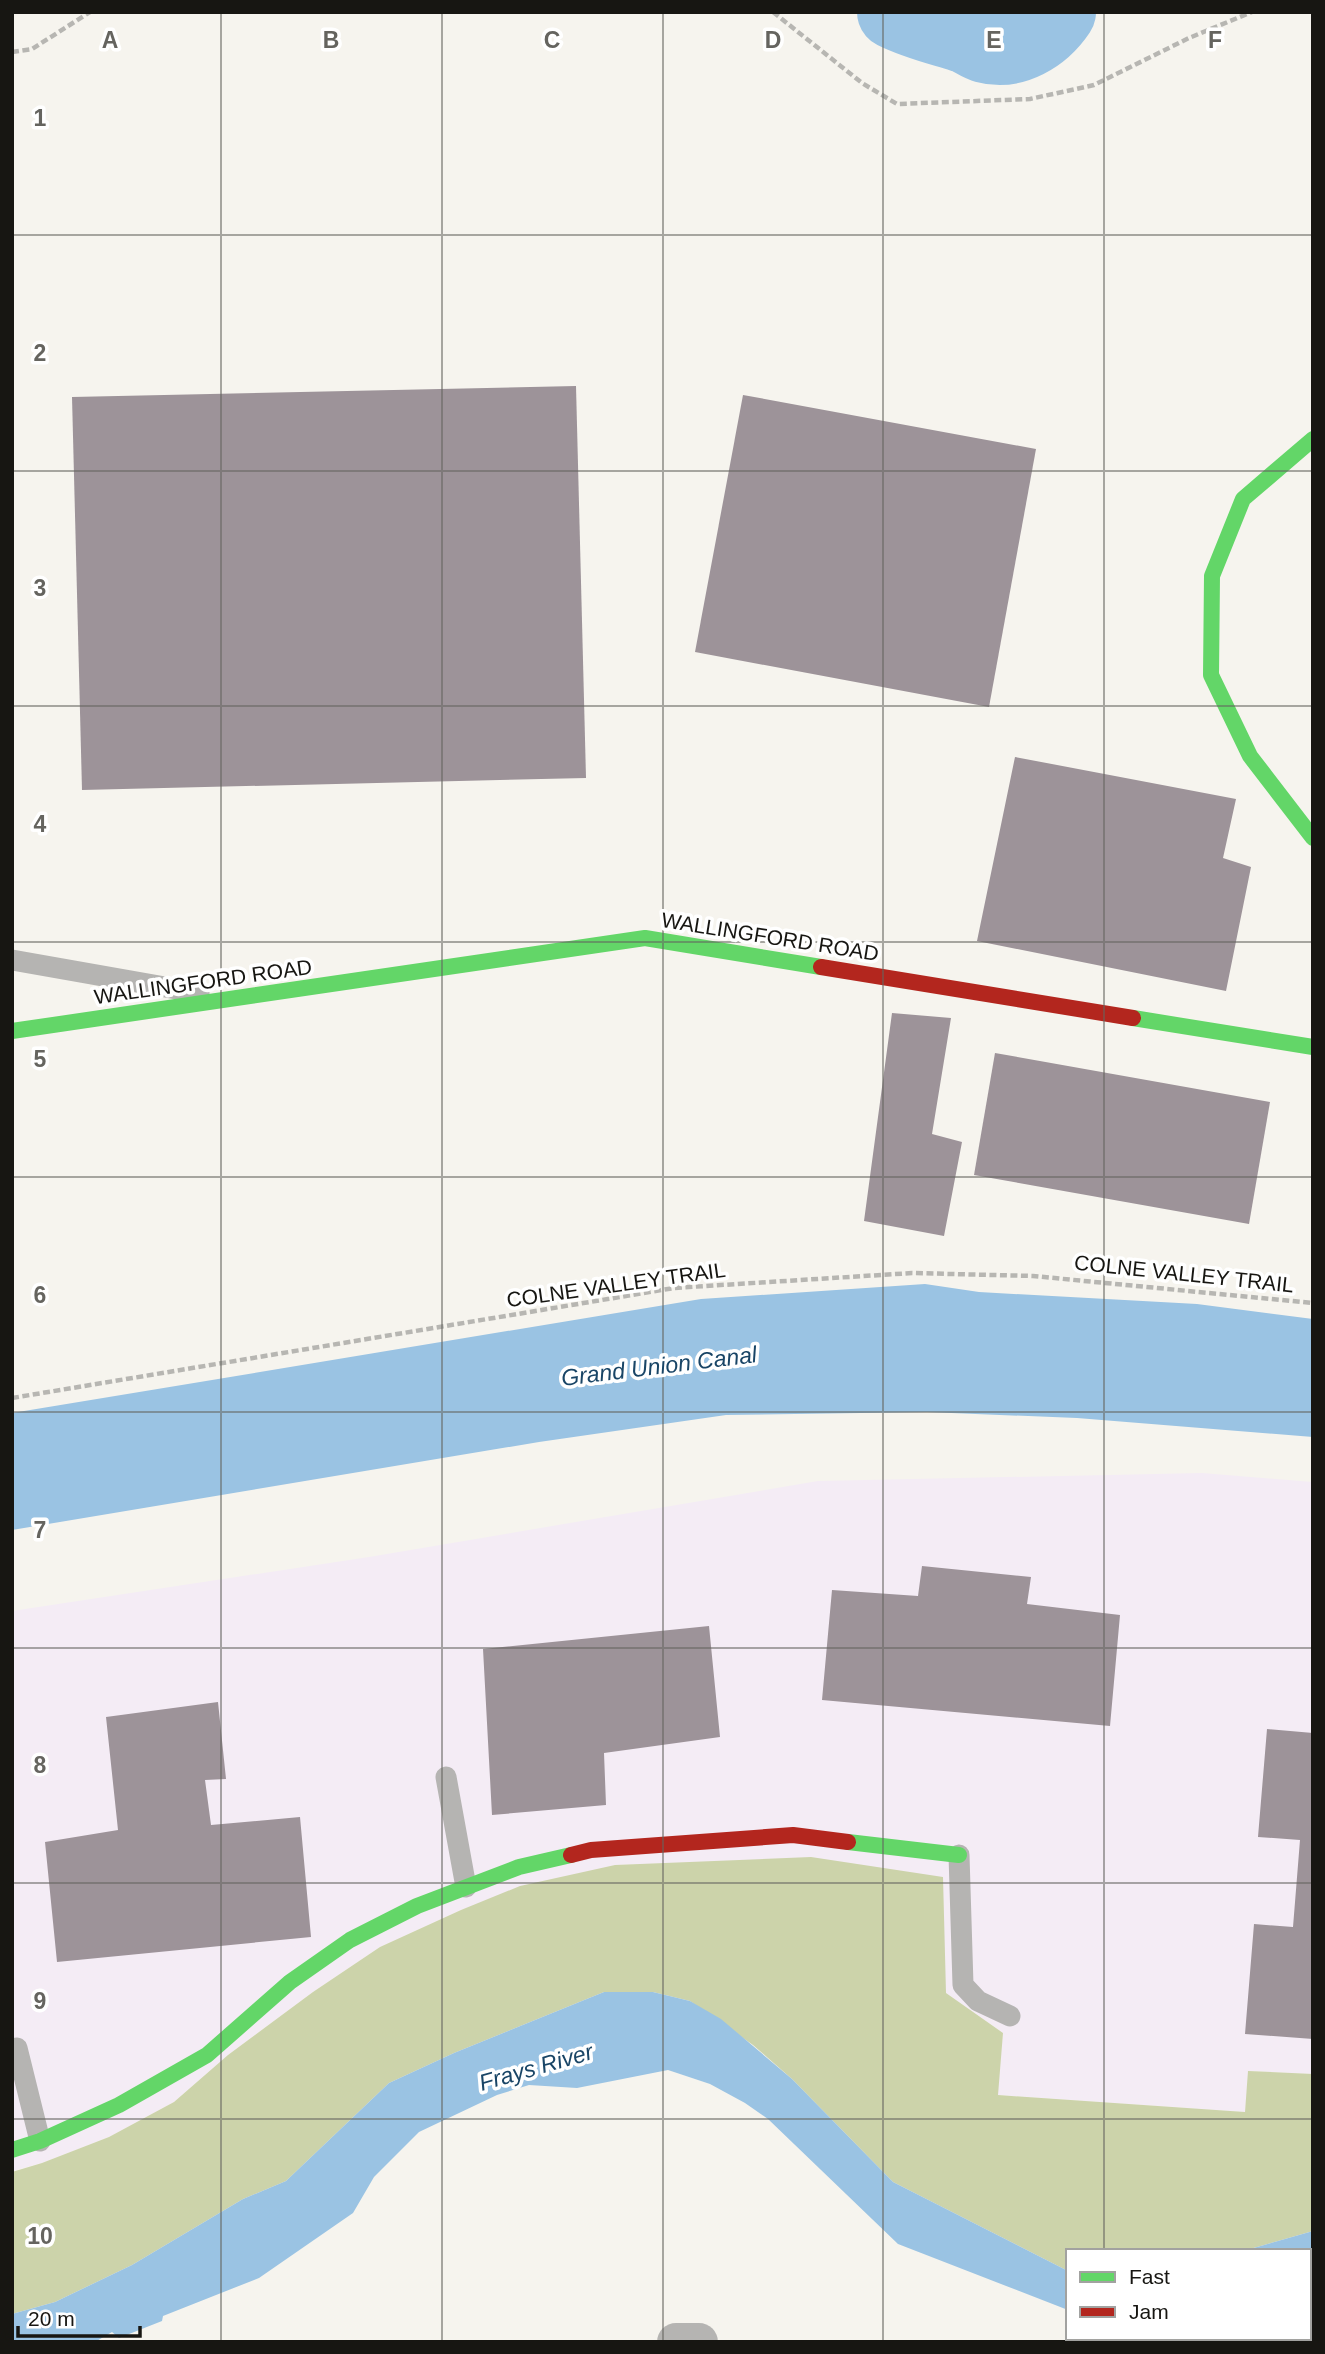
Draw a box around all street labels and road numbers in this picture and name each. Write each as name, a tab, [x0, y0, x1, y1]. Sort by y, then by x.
street label: WALLINGFORD ROAD	[660, 908, 880, 965]
street label: WALLINGFORD ROAD	[93, 955, 313, 1008]
street label: COLNE VALLEY TRAIL	[1073, 1251, 1295, 1296]
street label: COLNE VALLEY TRAIL	[505, 1258, 727, 1311]

